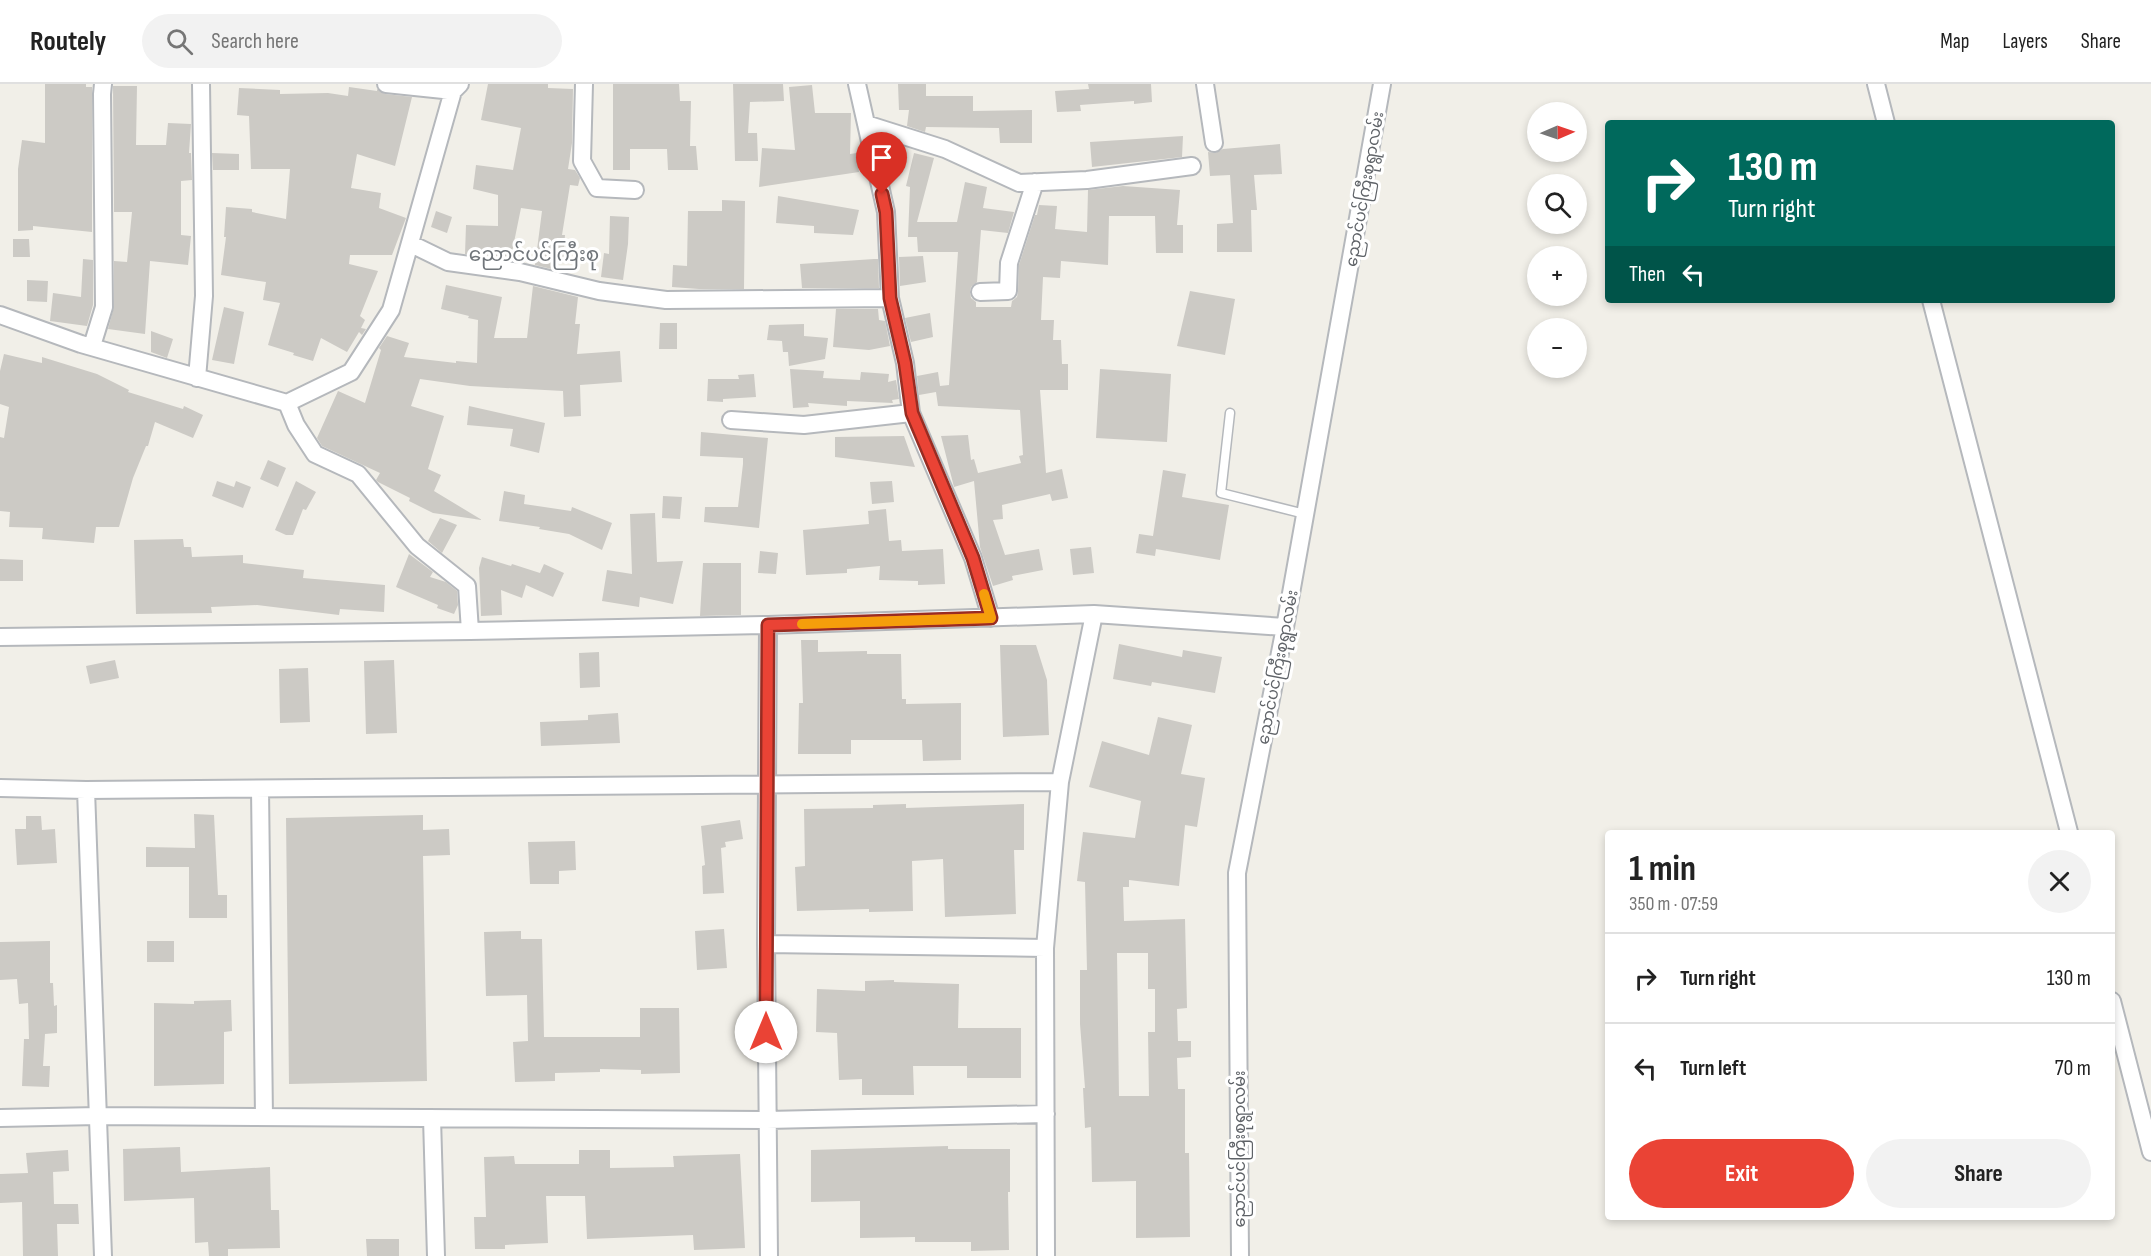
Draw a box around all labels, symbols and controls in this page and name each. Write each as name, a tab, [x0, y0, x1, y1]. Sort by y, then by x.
search box	[142, 14, 562, 68]
text: Routely	[30, 25, 106, 58]
icon: search	[163, 25, 196, 58]
text: Search here	[211, 28, 299, 55]
text: Map	[1940, 29, 1969, 54]
text: Layers	[2002, 29, 2048, 54]
text: Share	[2081, 29, 2121, 54]
north arrow	[1527, 102, 1587, 162]
map controls	[1527, 102, 1587, 378]
street label: ညောင်ပင်ကြီးစုရွာလမ်း	[1340, 110, 1392, 269]
pin	[856, 132, 907, 194]
icon: arrive	[865, 141, 898, 174]
text: 130 m	[1728, 142, 1818, 193]
icon: right	[1629, 144, 1707, 222]
button: search	[1527, 174, 1587, 234]
text: Turn right	[1728, 193, 1815, 225]
district label: ညောင်ပင်ကြီးစု	[469, 240, 599, 271]
button: +	[1527, 246, 1587, 306]
icon: left	[1677, 258, 1710, 291]
text: Then	[1629, 261, 1665, 288]
button: −	[1527, 318, 1587, 378]
street label: ညောင်ပင်ကြီးစုရွာလမ်း	[1251, 588, 1307, 747]
text: 1 min	[1629, 848, 1696, 891]
button: close	[2028, 850, 2091, 913]
text: 350 m · 07:59	[1629, 892, 1718, 916]
icon: right	[1629, 962, 1662, 995]
text: Turn right	[1680, 965, 1756, 992]
text: 130 m	[2047, 965, 2091, 992]
position arrow	[734, 1000, 798, 1064]
icon: left	[1629, 1052, 1662, 1085]
text: Turn left	[1680, 1055, 1746, 1082]
text: 70 m	[2055, 1055, 2091, 1082]
street label: ညောင်ပင်ကြီးစုရွာလမ်း	[1228, 1070, 1254, 1228]
button: Exit	[1629, 1139, 1854, 1208]
button: Share	[1866, 1139, 2091, 1208]

